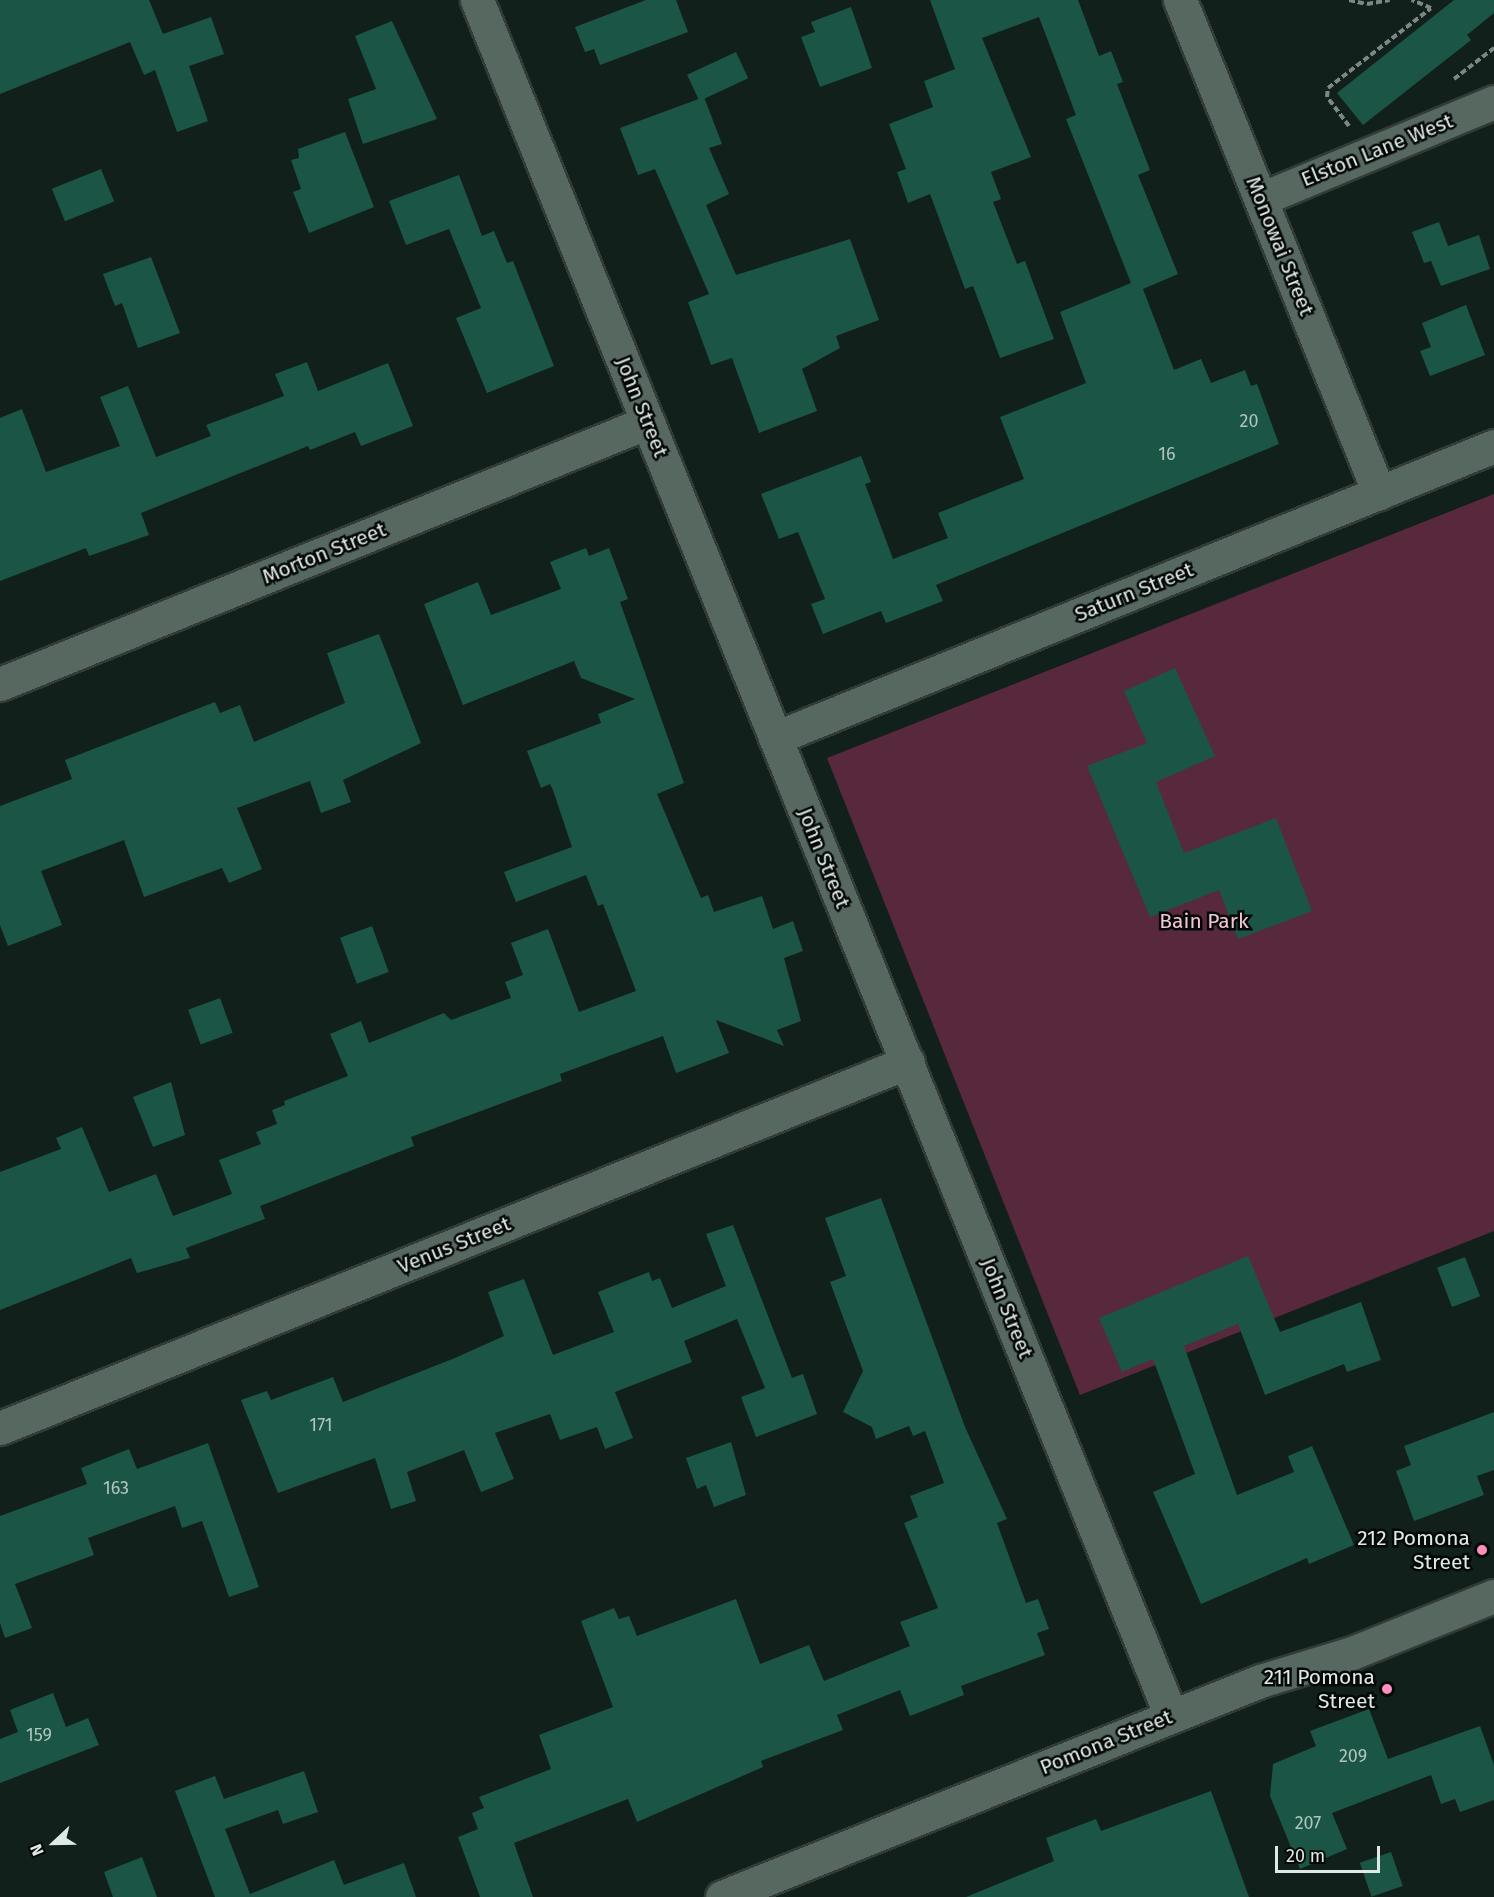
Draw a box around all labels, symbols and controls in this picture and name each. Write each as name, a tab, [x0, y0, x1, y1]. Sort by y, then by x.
street label: Elston Lane West	[1297, 108, 1457, 192]
street label: Monowai Street	[1241, 173, 1319, 319]
street label: John Street	[610, 353, 674, 461]
house number: 20	[1240, 410, 1258, 432]
house number: 16	[1158, 443, 1176, 465]
street label: Morton Street	[259, 517, 389, 589]
street label: Saturn Street	[1071, 557, 1197, 627]
street label: John Street	[792, 804, 856, 912]
park label: Bain Park	[1159, 908, 1249, 934]
street label: Venus Street	[394, 1211, 514, 1279]
street label: John Street	[975, 1254, 1039, 1362]
house number: 171	[309, 1414, 333, 1436]
house number: 163	[103, 1477, 129, 1499]
place label: 212 Pomona Street	[1357, 1525, 1470, 1575]
marker: 212 Pomona Street	[1475, 1543, 1489, 1557]
place label: 211 Pomona Street	[1264, 1664, 1375, 1714]
marker: 211 Pomona Street	[1380, 1682, 1394, 1696]
street label: Pomona Street	[1036, 1704, 1176, 1780]
house number: 159	[26, 1724, 52, 1746]
house number: 209	[1339, 1745, 1367, 1767]
house number: 207	[1295, 1812, 1321, 1834]
north arrow	[24, 1813, 84, 1873]
scale bar	[1278, 1834, 1383, 1872]
text: N	[26, 1841, 48, 1858]
text: 20 m	[1286, 1845, 1325, 1867]

